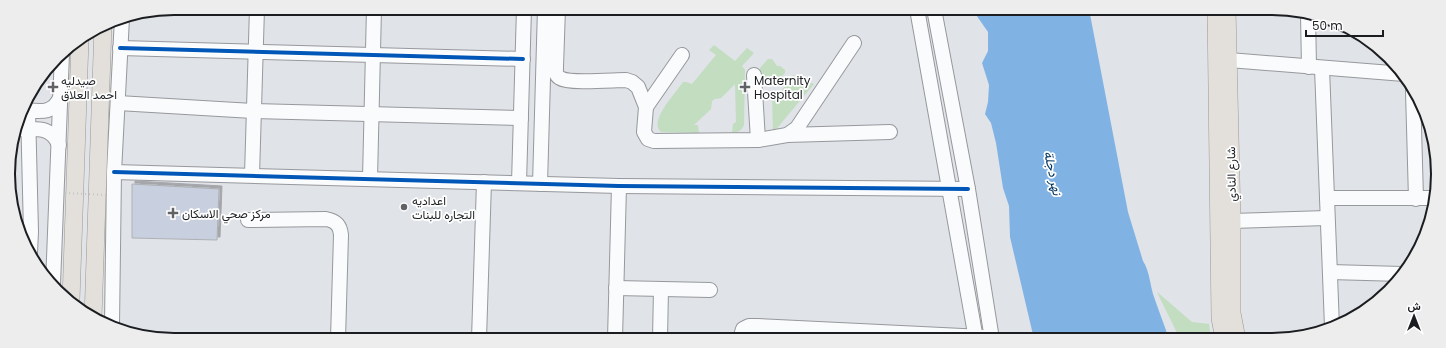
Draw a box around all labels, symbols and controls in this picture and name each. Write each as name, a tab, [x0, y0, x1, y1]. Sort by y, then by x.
scale bar	[1306, 12, 1383, 38]
text: 50 m	[1312, 17, 1343, 34]
place label: صيدليه احمد العلاق	[61, 72, 117, 103]
place label: Maternity Hospital	[754, 72, 811, 103]
marker: Maternity Hospital	[739, 81, 751, 93]
marker: صيدليه احمد العلاق	[48, 82, 58, 92]
street label: شارع النادي	[1222, 146, 1242, 202]
water label: نهر دجلة	[1039, 149, 1067, 198]
place label: اعداديه التجاره للبنات	[412, 192, 475, 223]
marker: اعداديه التجاره للبنات	[399, 202, 409, 212]
place label: مركز صحي الاسكان	[182, 205, 271, 224]
marker: مركز صحي الاسكان	[167, 207, 179, 219]
north arrow	[1394, 296, 1434, 336]
text: ش	[1407, 298, 1421, 314]

